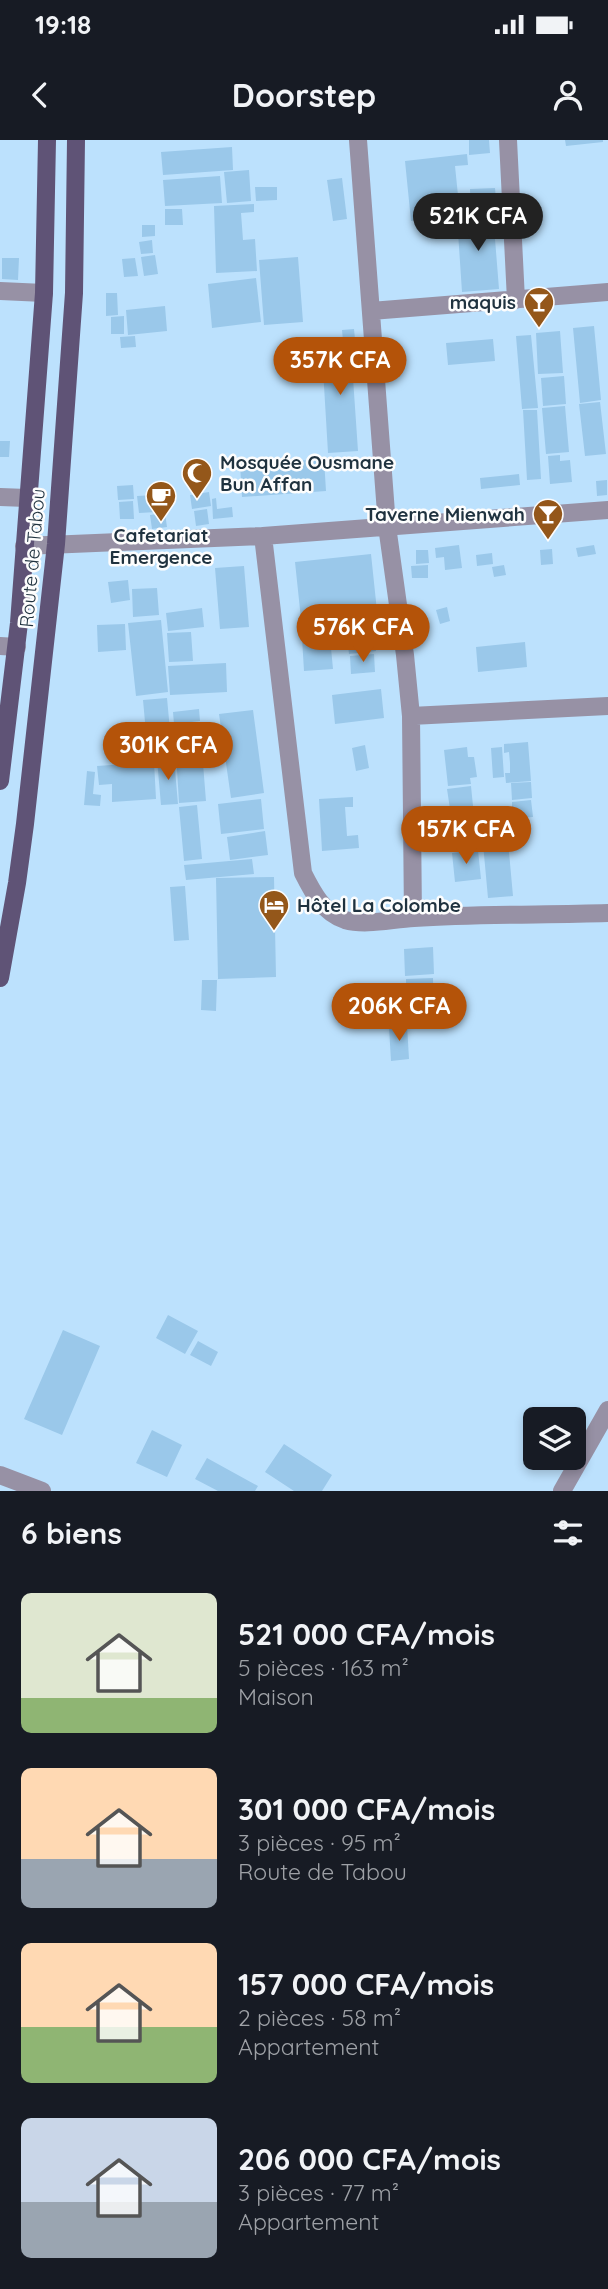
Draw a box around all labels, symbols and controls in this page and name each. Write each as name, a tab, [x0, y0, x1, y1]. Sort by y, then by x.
text: 19:18	[35, 8, 91, 41]
text: Doorstep	[232, 75, 376, 115]
icon: back	[21, 76, 59, 114]
icon: person	[549, 76, 587, 114]
pin: 521K CFA	[406, 194, 550, 253]
text: 521K CFA	[429, 201, 527, 230]
bar icon: maquis	[522, 285, 556, 329]
place label: maquis	[450, 290, 516, 314]
pin: 357K CFA	[268, 338, 412, 397]
text: 357K CFA	[289, 345, 391, 374]
place label: Mosquée Ousmane Bun Affan	[220, 450, 394, 496]
mosque icon: Mosquée Ousmane Bun Affan	[180, 456, 214, 500]
cafe icon: Cafetariat Emergence	[144, 479, 178, 523]
street label: Route de Tabou	[14, 487, 50, 629]
bar icon: Taverne Mienwah	[531, 497, 565, 541]
place label: Taverne Mienwah	[365, 502, 525, 526]
place label: Cafetariat Emergence	[110, 523, 212, 569]
pin: 576K CFA	[291, 604, 435, 664]
text: 576K CFA	[313, 612, 413, 641]
pin: 301K CFA	[96, 722, 240, 782]
text: 301K CFA	[119, 730, 217, 759]
pin: 157K CFA	[394, 806, 538, 866]
text: 157K CFA	[417, 814, 515, 843]
hotel icon: Hôtel La Colombe	[257, 888, 291, 932]
place label: Hôtel La Colombe	[297, 893, 461, 917]
pin: 206K CFA	[327, 984, 471, 1043]
text: 206K CFA	[348, 991, 450, 1020]
map controls	[523, 1407, 586, 1470]
button: layers	[523, 1407, 586, 1470]
text: 6 biens	[21, 1514, 122, 1552]
icon: filters	[549, 1514, 587, 1552]
text: 521 000 CFA/mois	[238, 1615, 495, 1653]
icon: home	[77, 1621, 161, 1705]
text: 5 pièces · 163 m²	[238, 1653, 409, 1682]
text: Maison	[238, 1682, 314, 1711]
text: 301 000 CFA/mois	[238, 1790, 495, 1828]
icon: home	[77, 1796, 161, 1880]
text: 3 pièces · 95 m²	[238, 1828, 401, 1857]
text: Route de Tabou	[238, 1857, 407, 1886]
text: 157 000 CFA/mois	[238, 1965, 494, 2003]
icon: home	[77, 1971, 161, 2055]
text: 2 pièces · 58 m²	[238, 2003, 401, 2032]
text: Appartement	[238, 2032, 379, 2061]
text: 206 000 CFA/mois	[238, 2140, 501, 2178]
icon: home	[77, 2146, 161, 2230]
text: 3 pièces · 77 m²	[238, 2178, 399, 2207]
text: Appartement	[238, 2207, 379, 2236]

